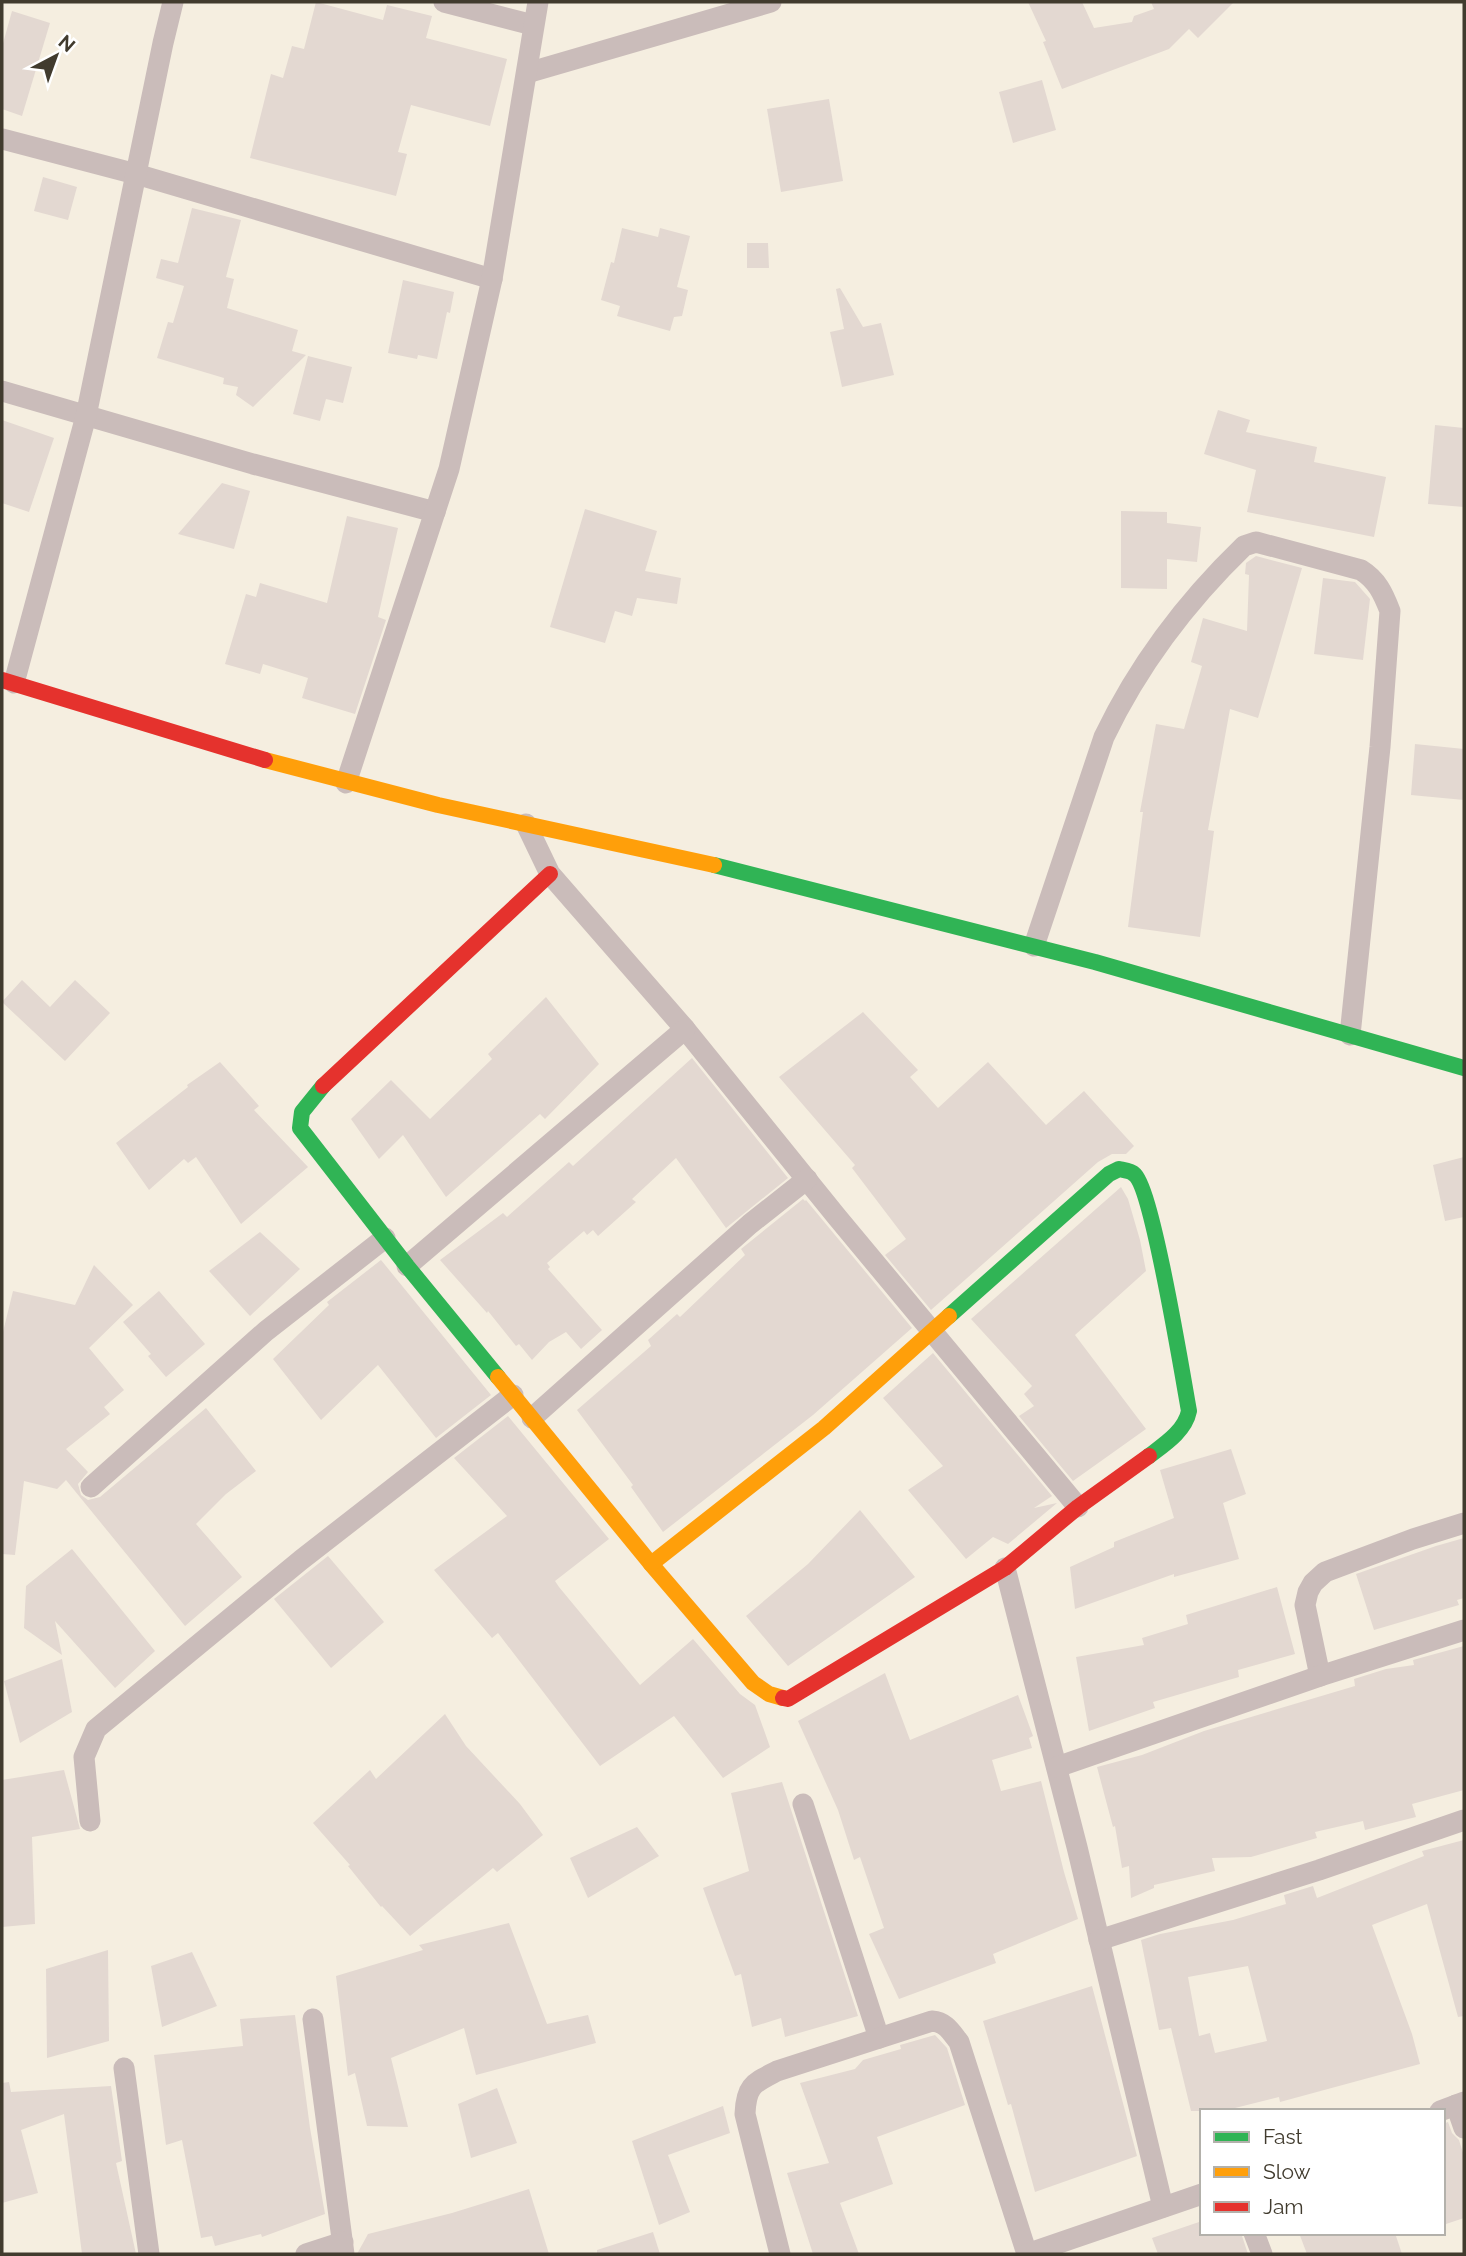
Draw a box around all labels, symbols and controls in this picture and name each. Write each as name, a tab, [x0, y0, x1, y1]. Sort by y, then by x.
north arrow	[21, 21, 91, 91]
text: N	[54, 30, 80, 56]
legend	[1200, 2109, 1445, 2235]
text: Fast	[1263, 2124, 1303, 2149]
text: Slow	[1263, 2159, 1311, 2184]
text: Jam	[1263, 2194, 1304, 2219]

